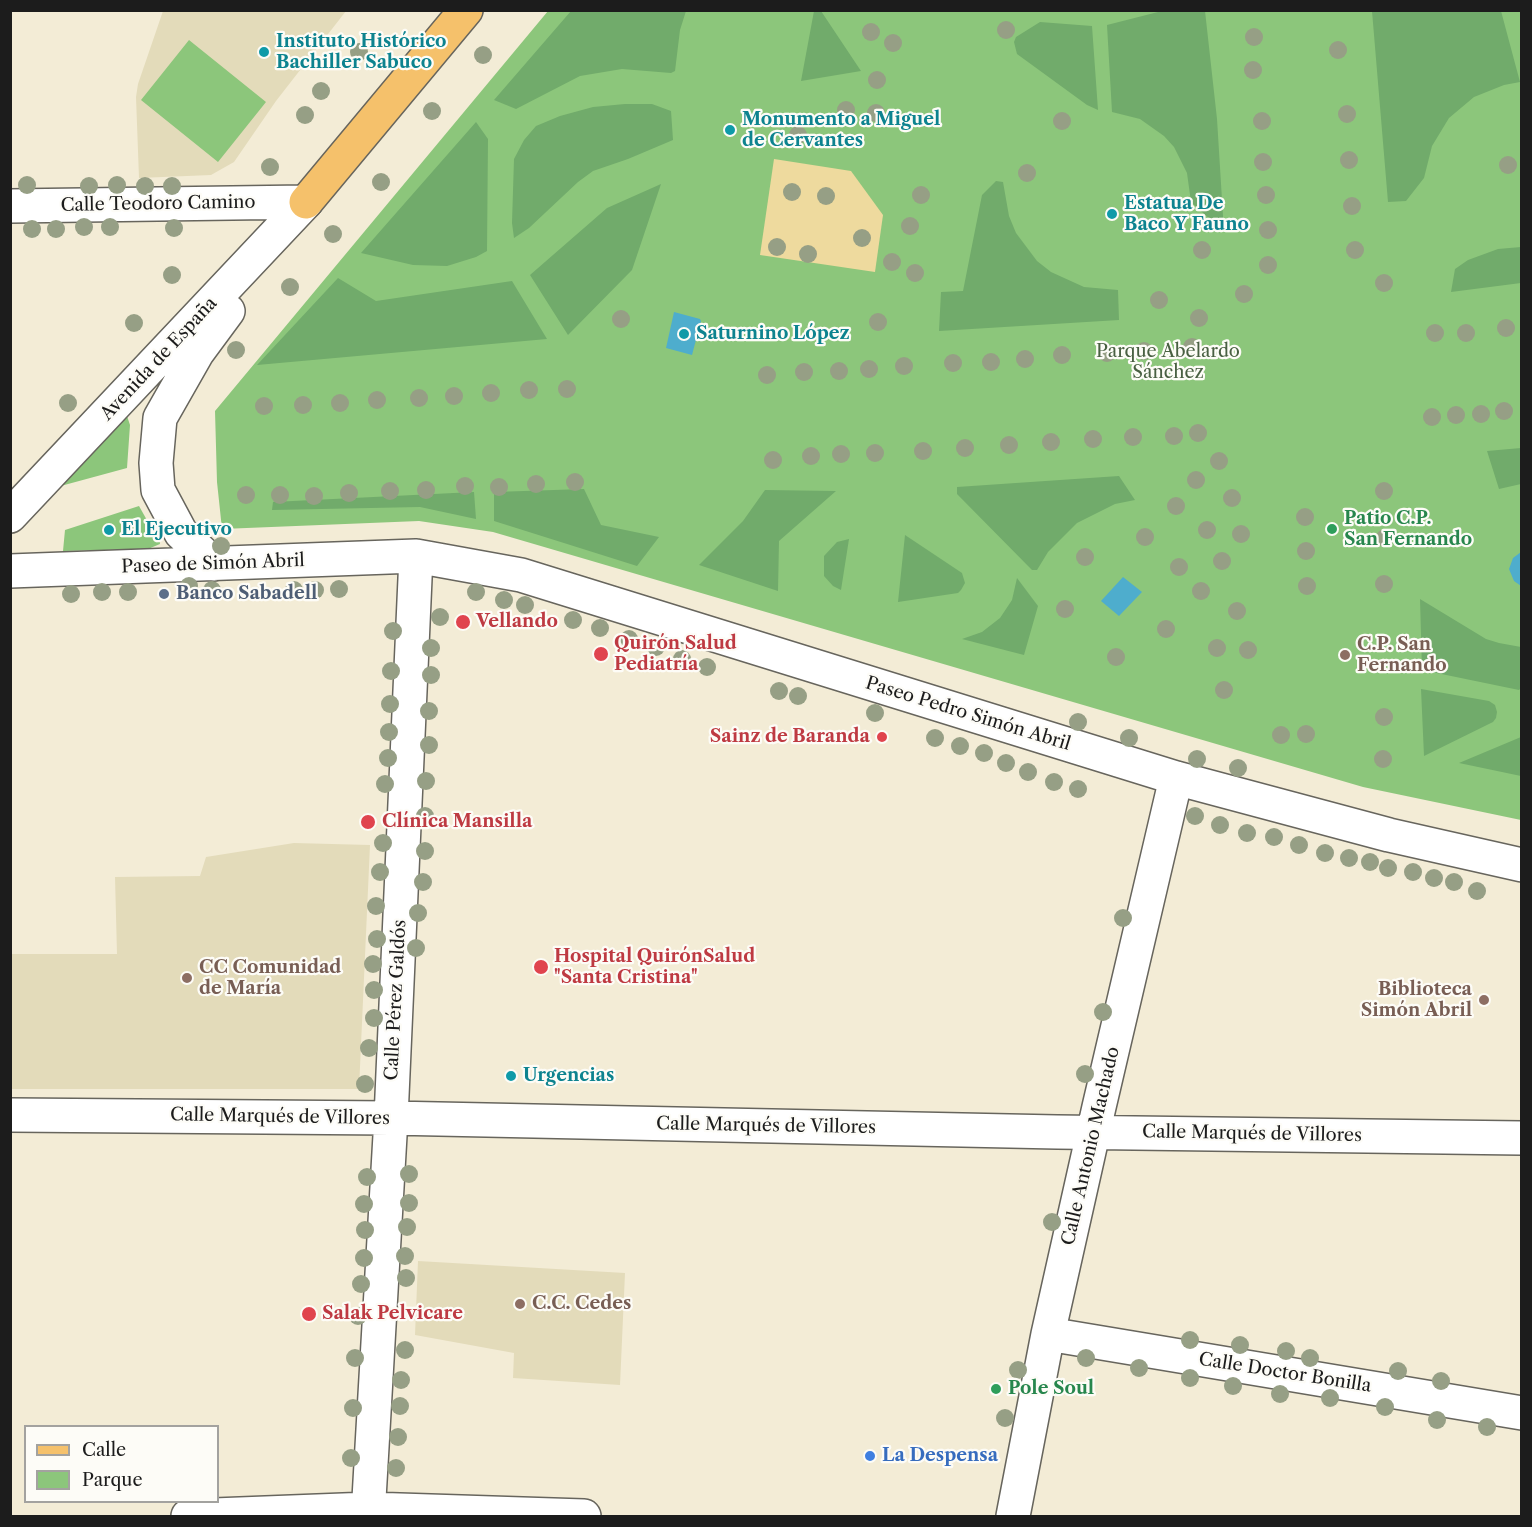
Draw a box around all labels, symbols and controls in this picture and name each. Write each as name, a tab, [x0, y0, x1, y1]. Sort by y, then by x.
place label: Instituto Histórico Bachiller Sabuco	[276, 31, 446, 74]
marker: Instituto Histórico Bachiller Sabuco	[257, 45, 271, 59]
place label: Monumento a Miguel de Cervantes	[742, 109, 940, 152]
marker: Monumento a Miguel de Cervantes	[723, 123, 737, 137]
street label: Calle Teodoro Camino	[60, 192, 256, 216]
place label: Estatua De Baco Y Fauno	[1124, 193, 1249, 236]
marker: Estatua De Baco Y Fauno	[1105, 207, 1119, 221]
street label: Avenida de España	[96, 293, 222, 425]
place label: Saturnino López	[696, 323, 850, 345]
marker: Saturnino López	[677, 327, 691, 341]
park label: Parque Abelardo Sánchez	[1096, 341, 1240, 384]
place label: Patio C.P. San Fernando	[1344, 508, 1472, 550]
place label: El Ejecutivo	[121, 519, 232, 541]
marker: Patio C.P. San Fernando	[1325, 522, 1339, 536]
marker: El Ejecutivo	[102, 523, 116, 537]
street label: Paseo de Simón Abril	[121, 550, 305, 578]
place label: Banco Sabadell	[176, 583, 317, 605]
marker: Banco Sabadell	[157, 587, 171, 601]
place label: Vellando	[476, 611, 558, 633]
marker: Vellando	[454, 613, 472, 631]
place label: Quirón Salud Pediatría	[614, 633, 737, 676]
place label: C.P. San Fernando	[1357, 634, 1447, 676]
marker: Quirón Salud Pediatría	[592, 645, 610, 663]
marker: C.P. San Fernando	[1338, 648, 1352, 662]
street label: Paseo Pedro Simón Abril	[863, 672, 1073, 756]
place label: Sainz de Baranda	[710, 726, 870, 748]
marker: Sainz de Baranda	[875, 730, 889, 744]
place label: Clínica Mansilla	[382, 811, 532, 833]
marker: Clínica Mansilla	[359, 813, 377, 831]
street label: Calle Pérez Galdós	[381, 919, 411, 1081]
place label: Hospital QuirónSalud "Santa Cristina"	[554, 946, 755, 988]
place label: CC Comunidad de María	[199, 957, 341, 1000]
marker: Hospital QuirónSalud "Santa Cristina"	[532, 958, 550, 976]
marker: CC Comunidad de María	[180, 971, 194, 985]
place label: Biblioteca Simón Abril	[1361, 979, 1472, 1022]
marker: Biblioteca Simón Abril	[1477, 993, 1491, 1007]
street label: Calle Antonio Machado	[1058, 1045, 1124, 1247]
place label: Urgencias	[523, 1065, 614, 1087]
marker: Urgencias	[504, 1069, 518, 1083]
street label: Calle Marqués de Villores	[170, 1104, 390, 1130]
street label: Calle Marqués de Villores	[656, 1113, 876, 1139]
street label: Calle Marqués de Villores	[1142, 1121, 1362, 1147]
place label: C.C. Cedes	[532, 1293, 631, 1315]
marker: C.C. Cedes	[513, 1297, 527, 1311]
place label: Salak Pelvicare	[322, 1303, 463, 1325]
marker: Salak Pelvicare	[300, 1305, 318, 1323]
street label: Calle Doctor Bonilla	[1197, 1349, 1373, 1397]
place label: Pole Soul	[1008, 1378, 1094, 1400]
marker: Pole Soul	[989, 1382, 1003, 1396]
legend	[24, 1425, 219, 1503]
text: Calle	[82, 1439, 126, 1461]
place label: La Despensa	[882, 1445, 998, 1467]
marker: La Despensa	[863, 1449, 877, 1463]
text: Parque	[82, 1469, 143, 1491]

